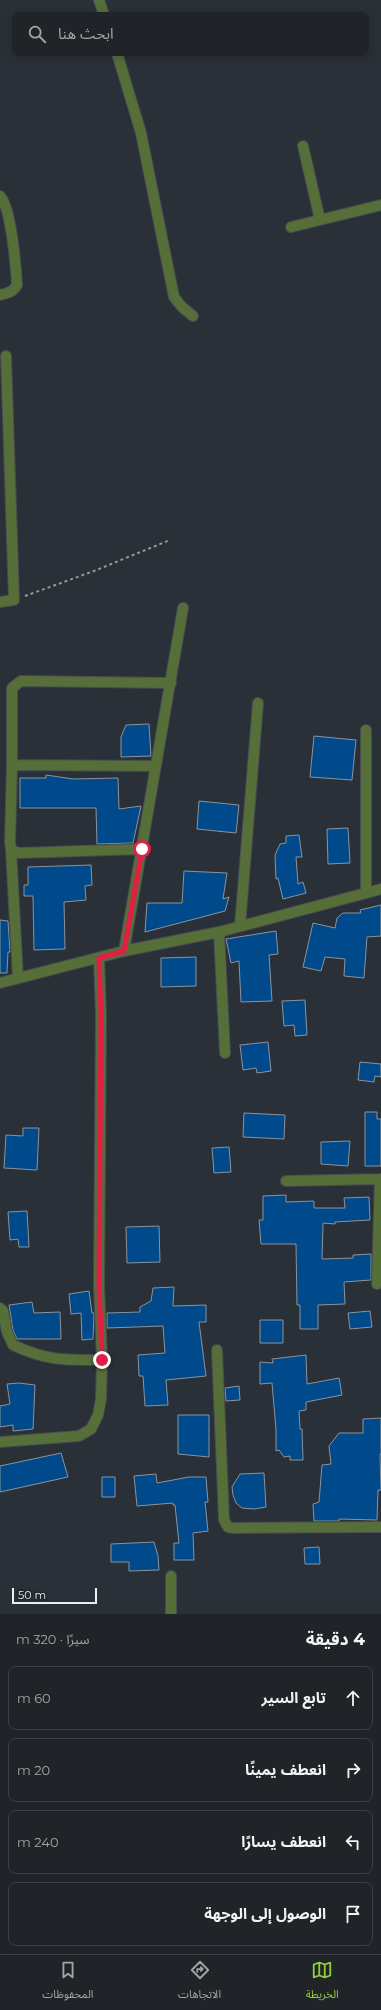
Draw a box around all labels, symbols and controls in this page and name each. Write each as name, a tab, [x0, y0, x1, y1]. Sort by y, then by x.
search box	[12, 12, 369, 56]
icon: search	[26, 23, 48, 45]
text: ابحث هنا	[58, 24, 114, 43]
route start	[133, 840, 151, 858]
route end	[93, 1351, 111, 1369]
scale bar	[12, 1586, 97, 1605]
text: 50 m	[18, 1588, 46, 1602]
text: 4 دقيقة	[306, 1629, 365, 1649]
text: سيرًا · 320 m	[16, 1631, 89, 1647]
icon: ahead	[342, 1687, 364, 1709]
text: تابع السير	[262, 1688, 326, 1707]
text: 60 m	[17, 1690, 51, 1706]
icon: right	[342, 1759, 364, 1781]
text: انعطف يمينًا	[245, 1760, 326, 1779]
text: 20 m	[17, 1762, 50, 1778]
icon: left	[342, 1831, 364, 1853]
text: انعطف يسارًا	[241, 1832, 326, 1851]
text: 240 m	[17, 1834, 59, 1850]
icon: arrive	[342, 1903, 364, 1925]
text: الوصول إلى الوجهة	[204, 1904, 326, 1923]
tab: المحفوظات	[42, 1959, 93, 2006]
tab: الاتجاهات	[178, 1959, 221, 2006]
tab: الخريطة	[306, 1959, 339, 2006]

